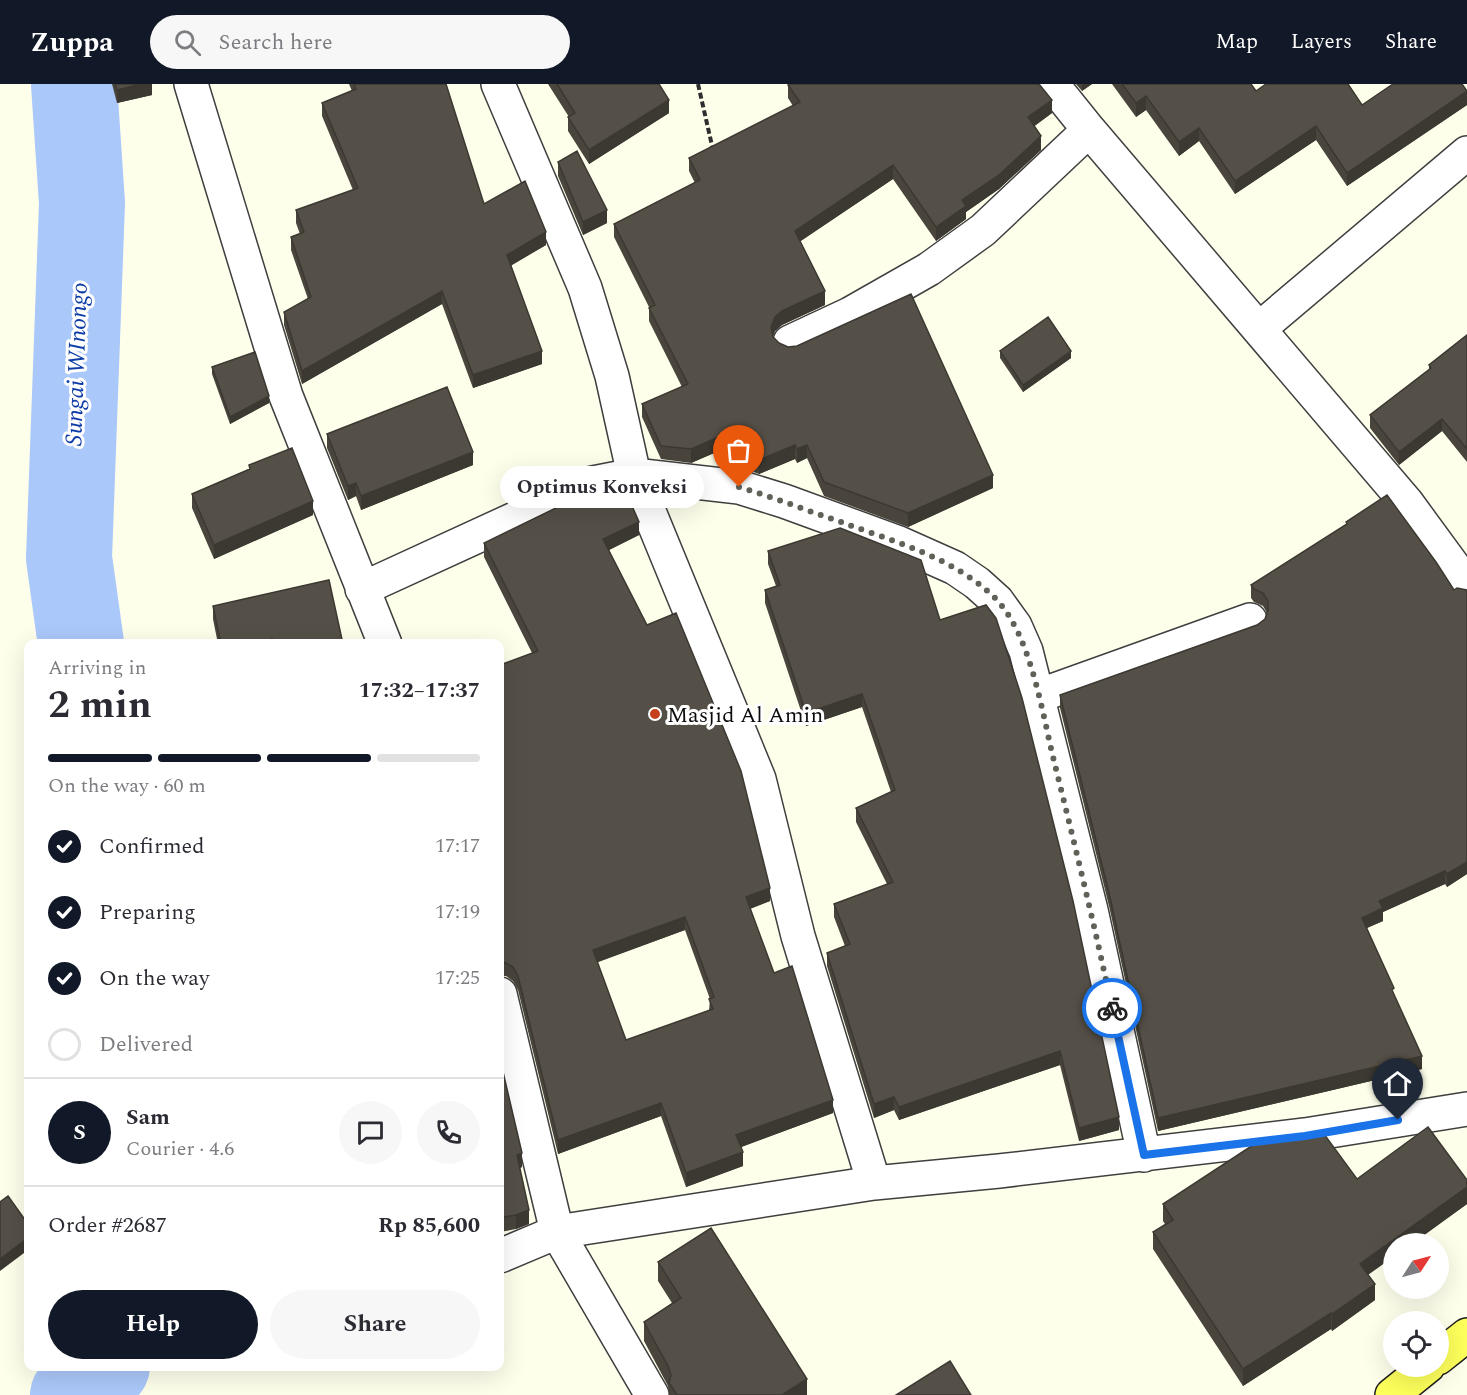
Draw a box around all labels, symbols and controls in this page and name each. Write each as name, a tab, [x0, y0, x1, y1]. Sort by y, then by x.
search box	[150, 15, 570, 69]
text: Zuppa	[30, 21, 114, 64]
icon: search	[171, 26, 204, 59]
text: Search here	[219, 26, 333, 59]
text: Map	[1216, 26, 1258, 58]
text: Layers	[1291, 26, 1352, 58]
text: Share	[1385, 26, 1437, 58]
water label: Sungai WInongo	[56, 282, 98, 446]
pin	[713, 425, 764, 487]
icon: bag	[722, 434, 755, 467]
callout: Optimus Konveksi	[499, 466, 703, 508]
text: Optimus Konveksi	[517, 472, 687, 502]
text: Arriving in	[48, 653, 146, 683]
text: 17:32–17:37	[358, 674, 480, 707]
text: 2 min	[48, 676, 152, 735]
place label: Masjid Al Amin	[667, 699, 823, 732]
marker: Masjid Al Amin	[648, 707, 662, 721]
text: On the way · 60 m	[48, 771, 206, 801]
icon: check	[48, 830, 81, 863]
text: Confirmed	[99, 830, 205, 863]
text: 17:17	[435, 831, 480, 861]
icon: check	[48, 896, 81, 929]
text: Preparing	[99, 896, 196, 929]
text: 17:19	[435, 897, 480, 927]
icon: check	[48, 962, 81, 995]
text: On the way	[99, 962, 210, 995]
text: 17:25	[435, 963, 480, 993]
courier	[1082, 978, 1142, 1038]
icon: bike	[1096, 992, 1129, 1025]
text: Delivered	[99, 1028, 193, 1061]
pin	[1372, 1058, 1423, 1120]
icon: home	[1381, 1067, 1414, 1100]
text: Sam	[126, 1101, 170, 1134]
button: chat	[339, 1101, 402, 1164]
button: phone	[417, 1101, 480, 1164]
text: S	[73, 1116, 86, 1149]
text: Courier · 4.6	[126, 1134, 234, 1164]
text: Order #2687	[48, 1209, 167, 1242]
text: Rp 85,600	[378, 1209, 480, 1242]
north arrow	[1383, 1233, 1449, 1299]
map controls	[1383, 1233, 1449, 1377]
button: Help	[48, 1290, 258, 1359]
button: Share	[270, 1290, 480, 1359]
button: locate	[1383, 1311, 1449, 1377]

